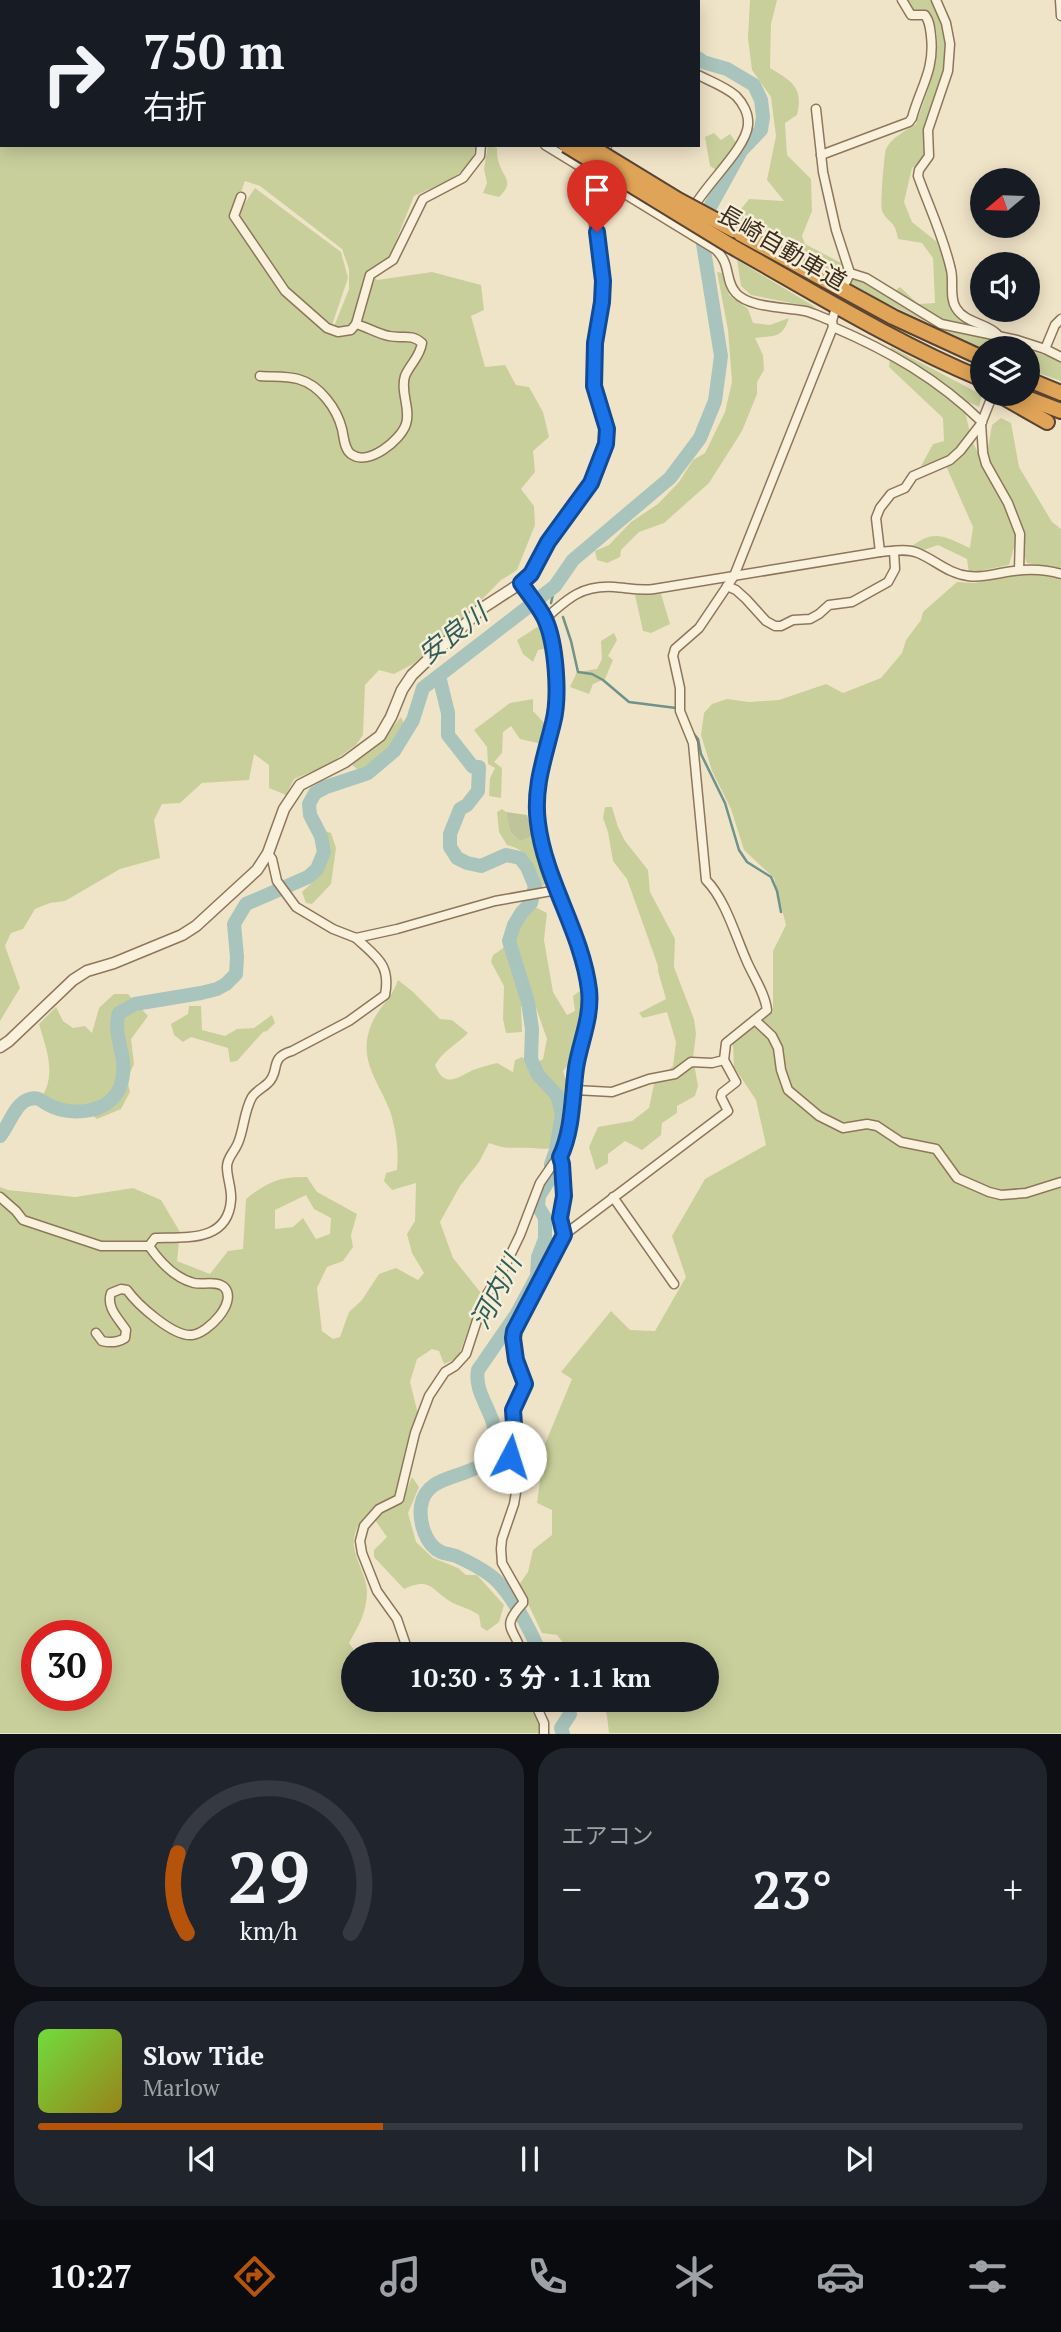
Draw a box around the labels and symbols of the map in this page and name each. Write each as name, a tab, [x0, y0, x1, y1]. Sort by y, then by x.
pin	[567, 160, 627, 232]
north arrow	[970, 168, 1040, 238]
street label: 長崎自動車道	[712, 197, 853, 297]
water label: 安良川	[411, 594, 496, 671]
water label: 河内川	[462, 1246, 529, 1334]
position arrow	[473, 1420, 547, 1494]
speed limit sign: 30	[21, 1620, 112, 1711]

